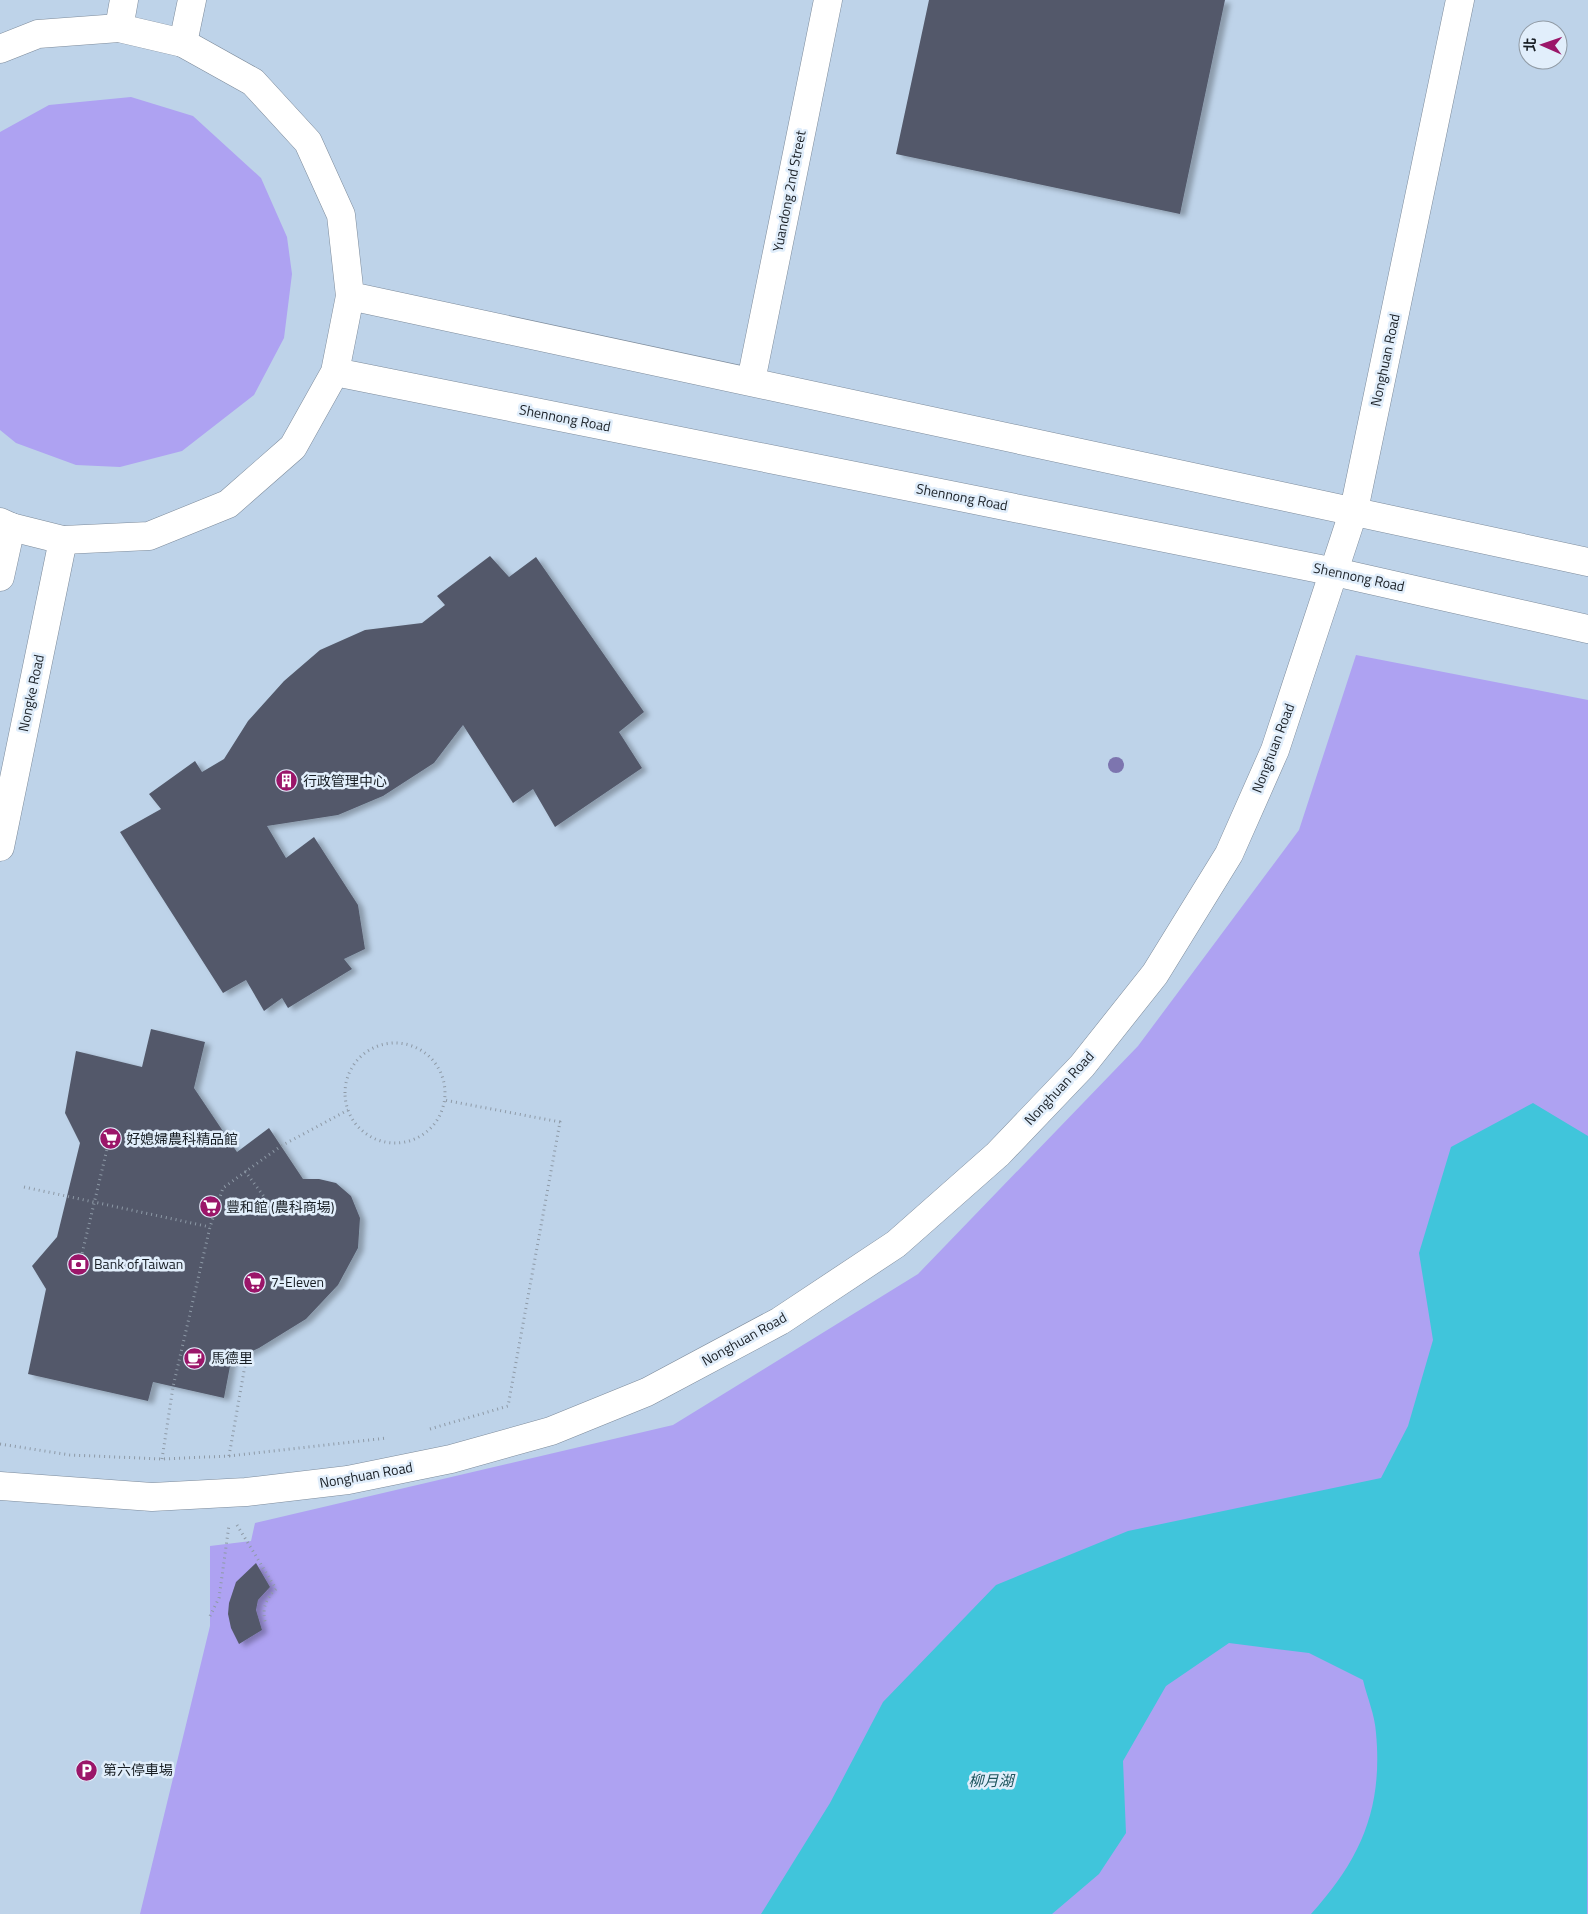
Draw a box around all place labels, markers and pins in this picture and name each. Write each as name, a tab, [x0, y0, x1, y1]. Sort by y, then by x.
building icon: 行政管理中心	[275, 769, 299, 793]
place label: 行政管理中心	[303, 770, 387, 791]
supermarket icon: 好媳婦農科精品館	[98, 1127, 122, 1151]
place label: 好媳婦農科精品館	[126, 1128, 238, 1149]
supermarket icon: 豐和館 (農科商場)	[198, 1195, 222, 1219]
place label: 豐和館 (農科商場)	[226, 1196, 334, 1217]
bank icon: Bank of Taiwan	[66, 1252, 90, 1276]
place label: Bank of Taiwan	[94, 1253, 183, 1274]
supermarket icon: 7-Eleven	[243, 1270, 267, 1294]
place label: 7-Eleven	[271, 1271, 324, 1292]
cafe icon: 馬德里	[183, 1346, 207, 1370]
place label: 馬德里	[211, 1347, 253, 1368]
parking icon: 第六停車場	[75, 1758, 99, 1782]
place label: 第六停車場	[103, 1759, 173, 1780]

